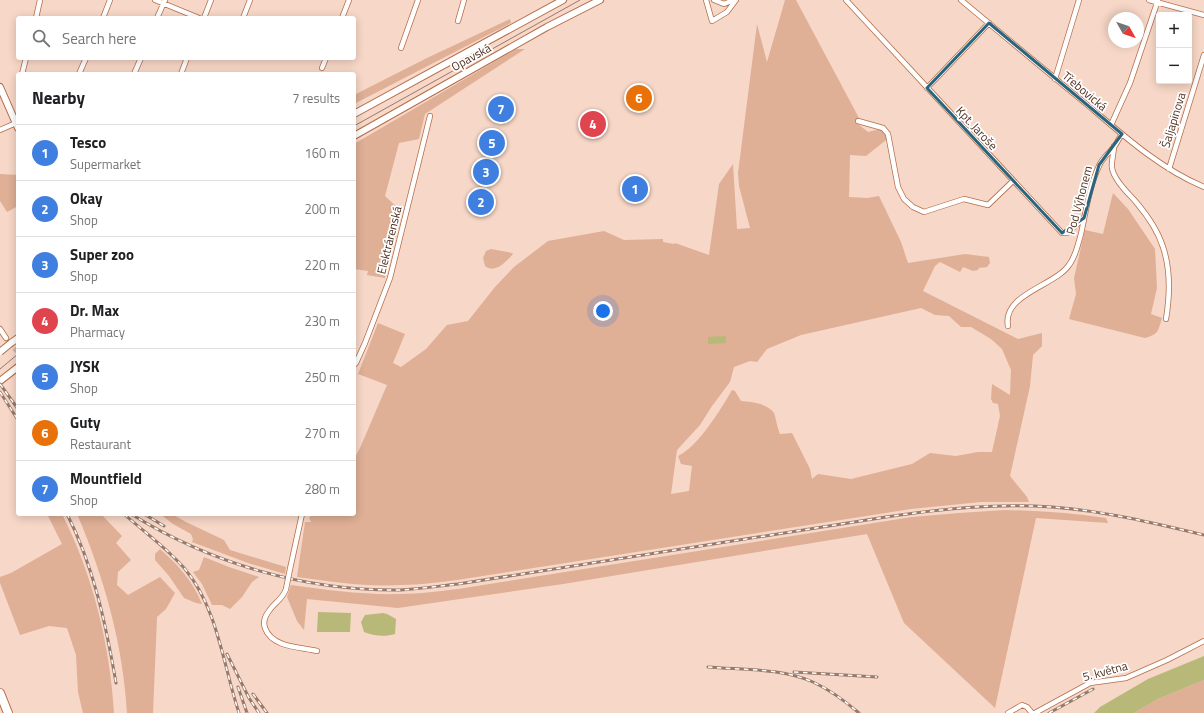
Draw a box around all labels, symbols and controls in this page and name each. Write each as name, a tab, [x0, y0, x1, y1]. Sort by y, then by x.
north arrow	[1108, 12, 1144, 48]
map controls	[1156, 12, 1192, 84]
button: +	[1156, 12, 1192, 48]
search box	[16, 16, 356, 60]
icon: search	[30, 27, 52, 49]
text: Search here	[62, 27, 136, 50]
street label: Opavská	[448, 38, 494, 76]
button: −	[1156, 48, 1192, 84]
street label: Třebovická	[1058, 66, 1112, 116]
pin: 6	[626, 83, 652, 113]
text: Nearby	[32, 85, 85, 111]
text: 7 results	[292, 88, 340, 108]
street label: Šaljapinova	[1156, 90, 1190, 150]
pin: 7	[488, 94, 514, 124]
street label: Kpt. Jaroše	[952, 102, 1002, 154]
pin: 4	[580, 109, 606, 139]
pin: 5	[479, 128, 505, 158]
text: Tesco	[70, 131, 106, 154]
text: 1	[41, 143, 49, 163]
text: 160 m	[304, 143, 340, 163]
text: Supermarket	[70, 154, 141, 174]
pin: 3	[473, 157, 499, 187]
street label: Pod Výhonem	[1061, 164, 1097, 236]
pin: 1	[622, 174, 648, 204]
text: Okay	[70, 187, 103, 210]
pin: 2	[468, 187, 494, 217]
text: 2	[41, 199, 49, 219]
text: 200 m	[304, 199, 340, 219]
street label: Elektrárenská	[371, 204, 407, 276]
text: Shop	[70, 210, 98, 230]
text: Super zoo	[70, 243, 134, 266]
text: 3	[41, 255, 49, 275]
text: 220 m	[304, 255, 340, 275]
text: Shop	[70, 266, 98, 286]
text: Dr. Max	[70, 299, 119, 322]
your location	[593, 301, 613, 321]
text: 4	[41, 311, 49, 331]
text: 230 m	[304, 311, 340, 331]
text: Pharmacy	[70, 322, 125, 342]
text: JYSK	[70, 355, 100, 378]
text: 5	[41, 367, 49, 387]
text: 250 m	[304, 367, 340, 387]
text: Shop	[70, 378, 98, 398]
text: Guty	[70, 411, 100, 434]
text: 6	[41, 423, 49, 443]
text: 270 m	[304, 423, 340, 443]
text: Restaurant	[70, 434, 131, 454]
text: Mountfield	[70, 467, 142, 490]
text: 7	[41, 479, 49, 499]
text: 280 m	[304, 479, 340, 499]
text: Shop	[70, 490, 98, 510]
street label: 5. května	[1080, 656, 1130, 686]

